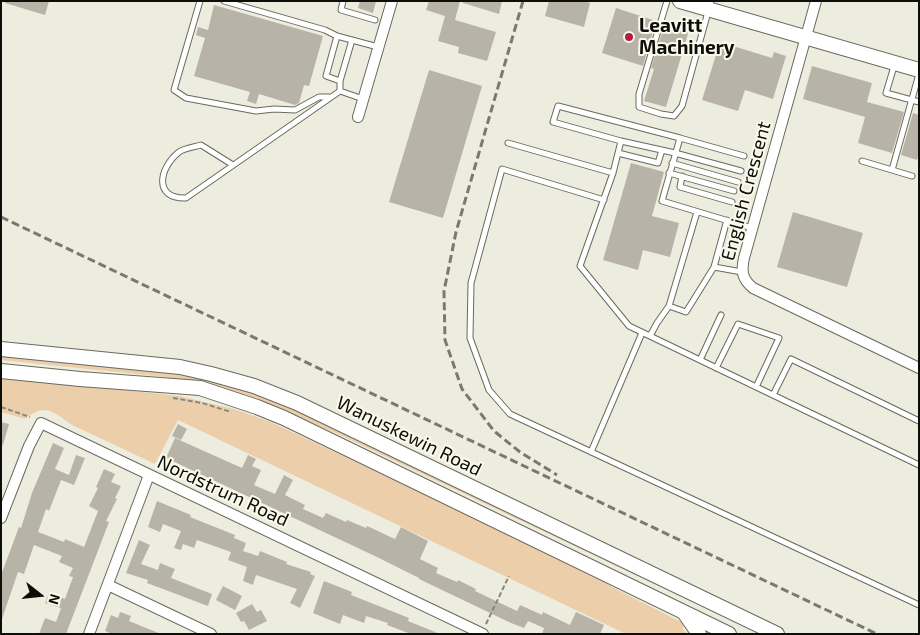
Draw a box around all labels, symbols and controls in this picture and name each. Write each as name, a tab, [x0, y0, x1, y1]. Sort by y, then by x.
place label: Leavitt Machinery	[639, 15, 735, 59]
marker: Leavitt Machinery	[623, 31, 635, 43]
street label: English Crescent	[716, 119, 776, 263]
street label: Wanuskewin Road	[333, 391, 485, 481]
street label: Nordstrum Road	[154, 451, 292, 531]
north arrow	[15, 570, 65, 620]
text: N	[45, 592, 64, 606]

